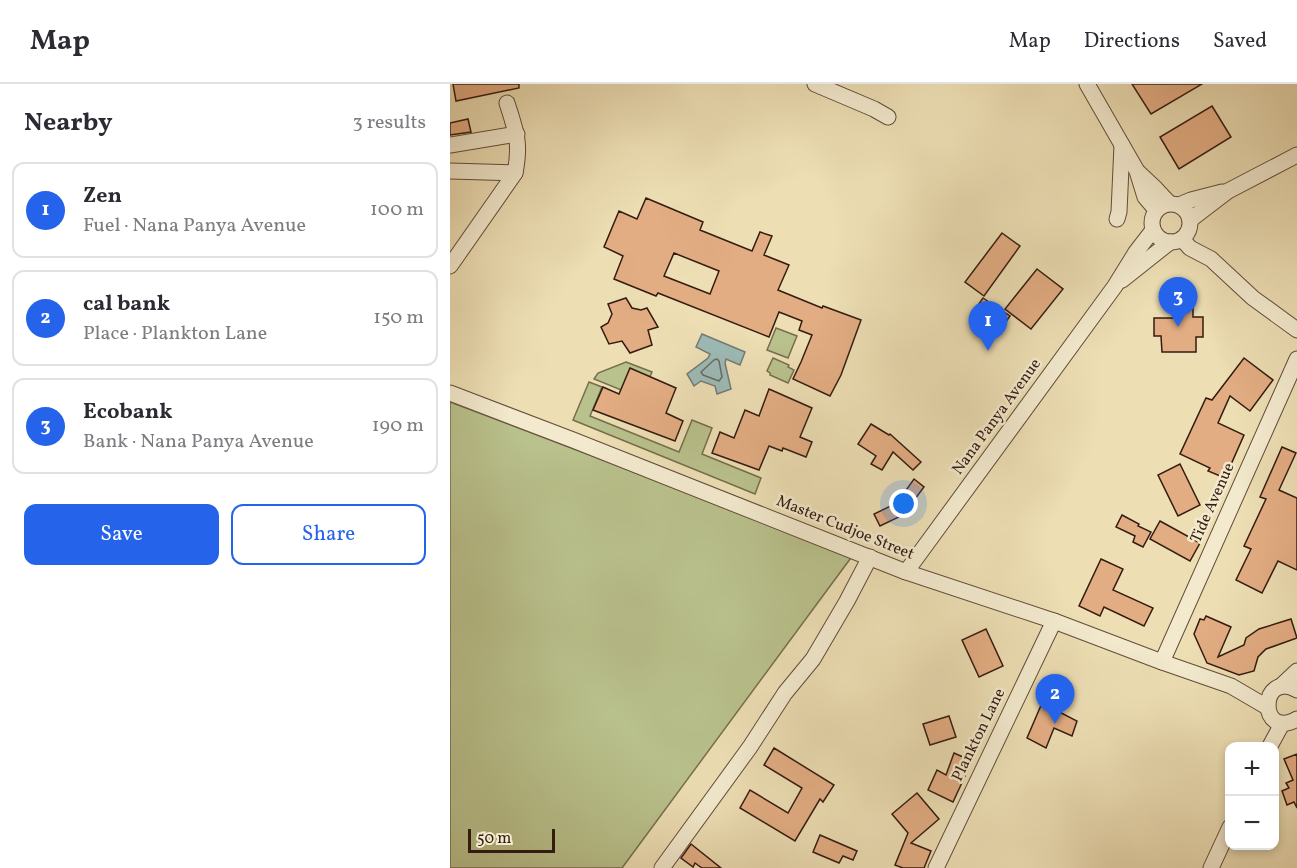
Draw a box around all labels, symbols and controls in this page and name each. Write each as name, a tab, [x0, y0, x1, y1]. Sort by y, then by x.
text: Map	[30, 22, 90, 61]
text: Map	[1009, 27, 1051, 56]
text: Directions	[1084, 27, 1180, 56]
text: Saved	[1213, 27, 1267, 56]
text: Nearby	[24, 105, 113, 141]
text: 3 results	[352, 109, 426, 137]
text: Zen	[83, 181, 122, 212]
text: 1	[41, 196, 50, 224]
text: 100 m	[370, 196, 424, 224]
text: Fuel · Nana Panya Avenue	[83, 212, 306, 240]
pin: 3	[1158, 278, 1198, 327]
text: cal bank	[83, 289, 170, 320]
pin: 1	[968, 302, 1008, 351]
text: 2	[40, 304, 51, 332]
text: 150 m	[373, 304, 424, 332]
text: Place · Plankton Lane	[83, 320, 267, 348]
street label: Nana Panya Avenue	[947, 354, 1047, 480]
text: Ecobank	[83, 397, 173, 428]
text: 3	[40, 412, 51, 440]
text: 190 m	[372, 412, 424, 440]
text: Bank · Nana Panya Avenue	[83, 428, 314, 456]
street label: Tide Avenue	[1186, 459, 1240, 547]
your location	[889, 489, 918, 518]
street label: Master Cudjoe Street	[773, 490, 918, 566]
button: Save	[24, 504, 219, 565]
button: Share	[231, 504, 426, 565]
pin: 2	[1036, 674, 1074, 724]
street label: Plankton Lane	[947, 685, 1011, 785]
map controls	[1225, 742, 1279, 850]
button: +	[1225, 742, 1279, 796]
button: −	[1225, 796, 1279, 850]
scale bar	[468, 826, 555, 854]
text: 50 m	[477, 828, 511, 850]

